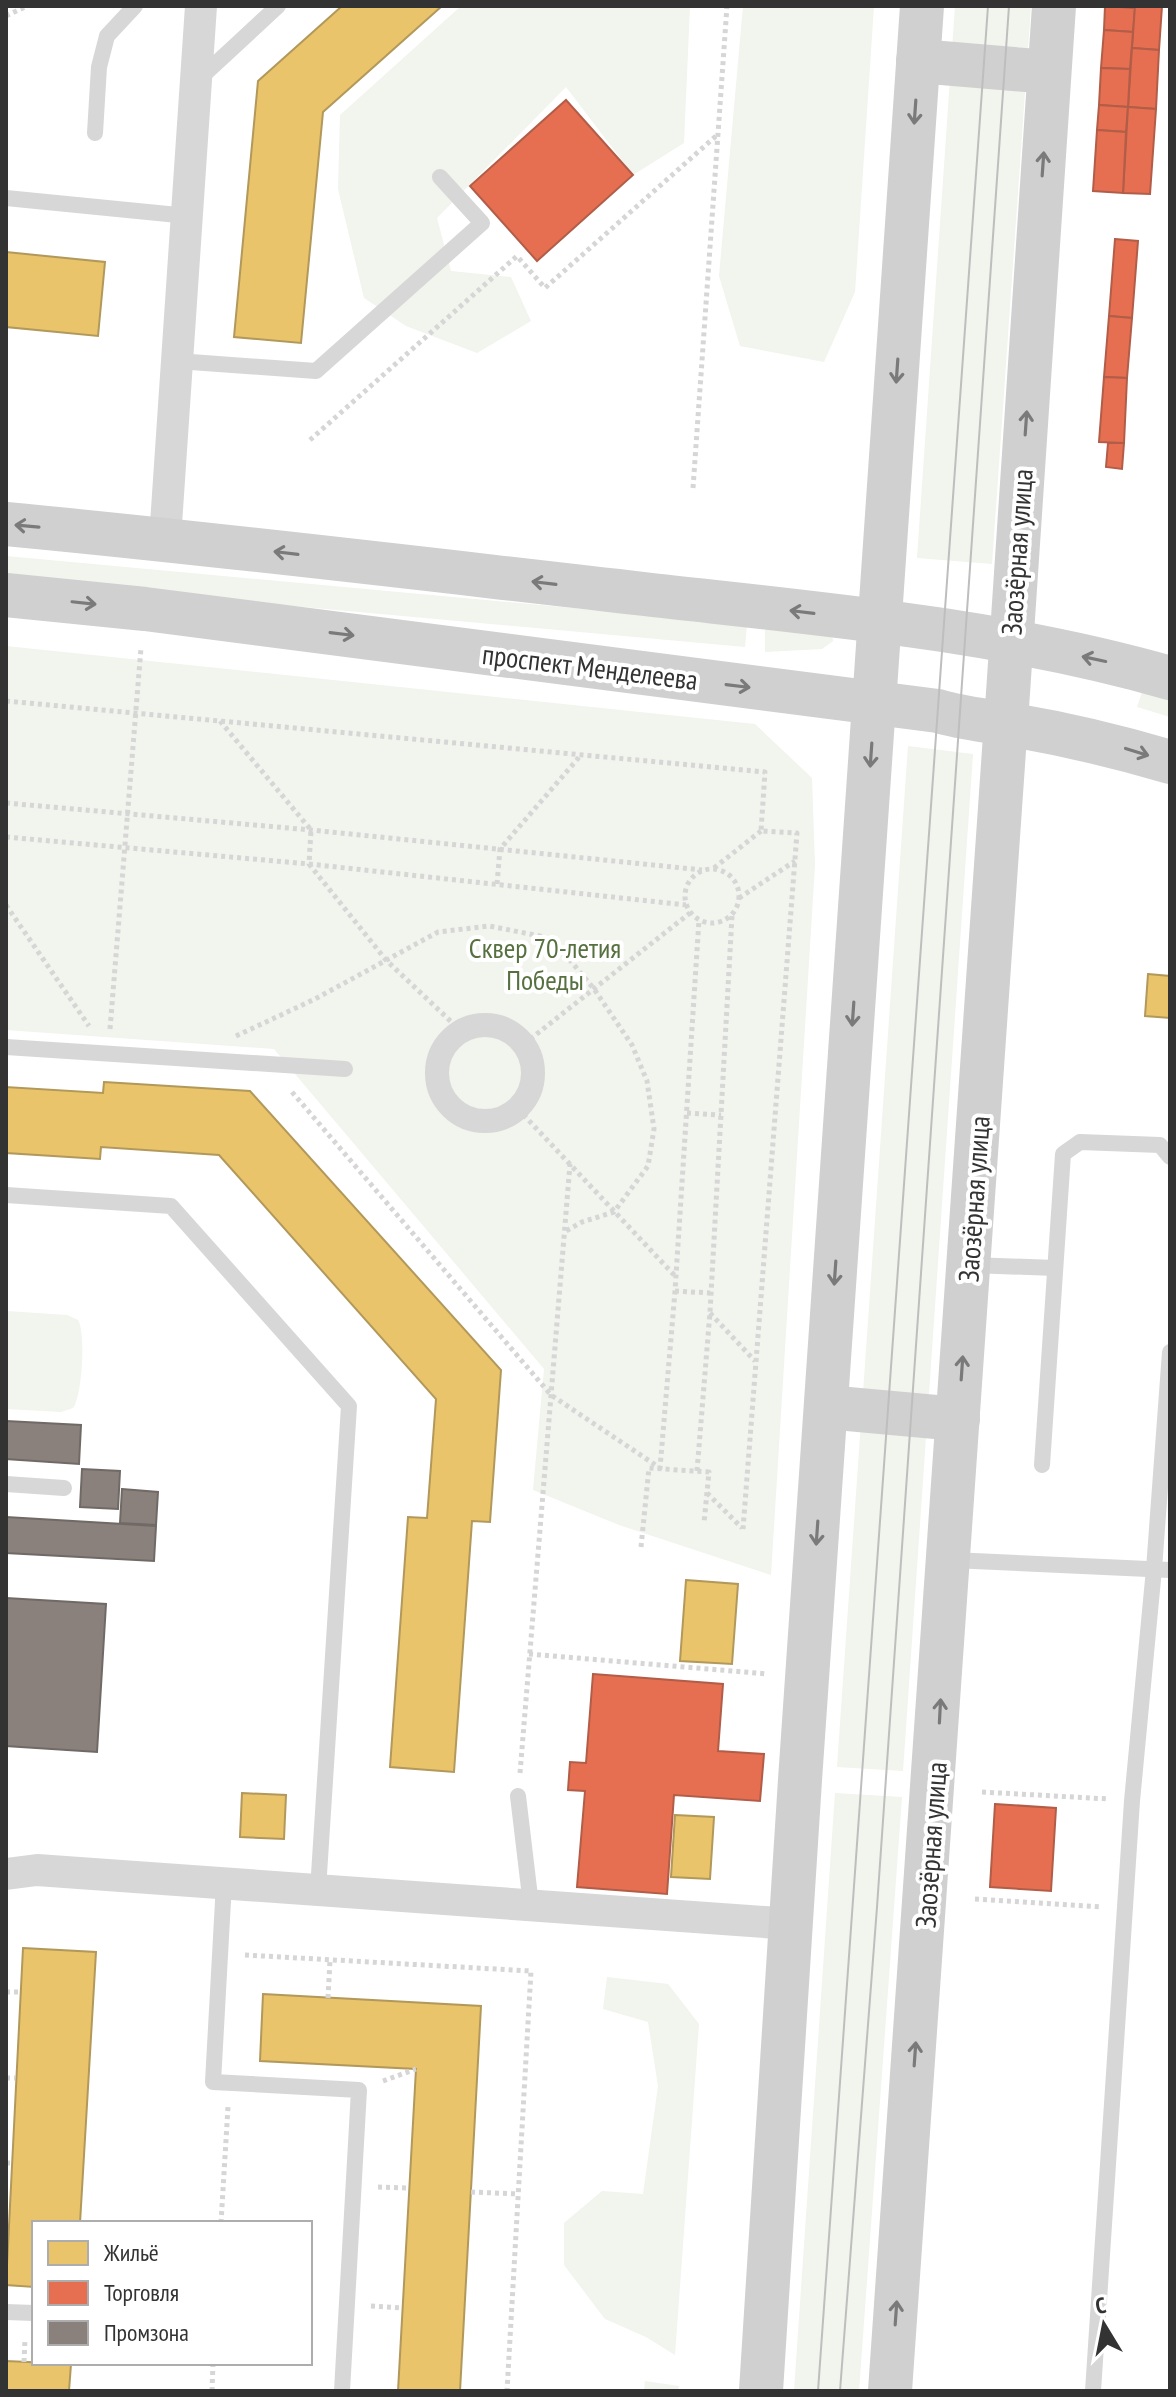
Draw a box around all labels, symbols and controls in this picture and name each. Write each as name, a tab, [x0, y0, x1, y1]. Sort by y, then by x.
one-way arrow	[907, 98, 922, 125]
one-way arrow	[1036, 151, 1051, 178]
one-way arrow	[889, 357, 904, 384]
one-way arrow	[1019, 410, 1034, 437]
street label: Заозёрная улица	[992, 468, 1041, 636]
one-way arrow	[14, 519, 41, 534]
one-way arrow	[274, 545, 299, 560]
one-way arrow	[531, 575, 558, 590]
one-way arrow	[70, 595, 97, 610]
one-way arrow	[789, 605, 816, 620]
one-way arrow	[328, 627, 355, 642]
street label: проспект Менделеева	[480, 635, 700, 698]
one-way arrow	[1082, 651, 1108, 666]
one-way arrow	[725, 679, 750, 694]
one-way arrow	[863, 741, 878, 768]
one-way arrow	[1123, 745, 1149, 760]
park label: Сквер 70-летия Победы	[469, 929, 621, 998]
one-way arrow	[845, 1000, 860, 1027]
street label: Заозёрная улица	[949, 1115, 998, 1283]
one-way arrow	[827, 1259, 842, 1286]
one-way arrow	[955, 1355, 970, 1382]
one-way arrow	[809, 1519, 824, 1546]
one-way arrow	[932, 1698, 947, 1725]
street label: Заозёрная улица	[906, 1761, 955, 1929]
one-way arrow	[908, 2041, 923, 2068]
legend	[32, 2221, 312, 2365]
text: Жильё	[103, 2237, 159, 2268]
text: Торговля	[104, 2277, 179, 2308]
north arrow	[1064, 2285, 1144, 2365]
text: С	[1093, 2291, 1108, 2320]
one-way arrow	[889, 2300, 904, 2327]
text: Промзона	[104, 2317, 189, 2348]

